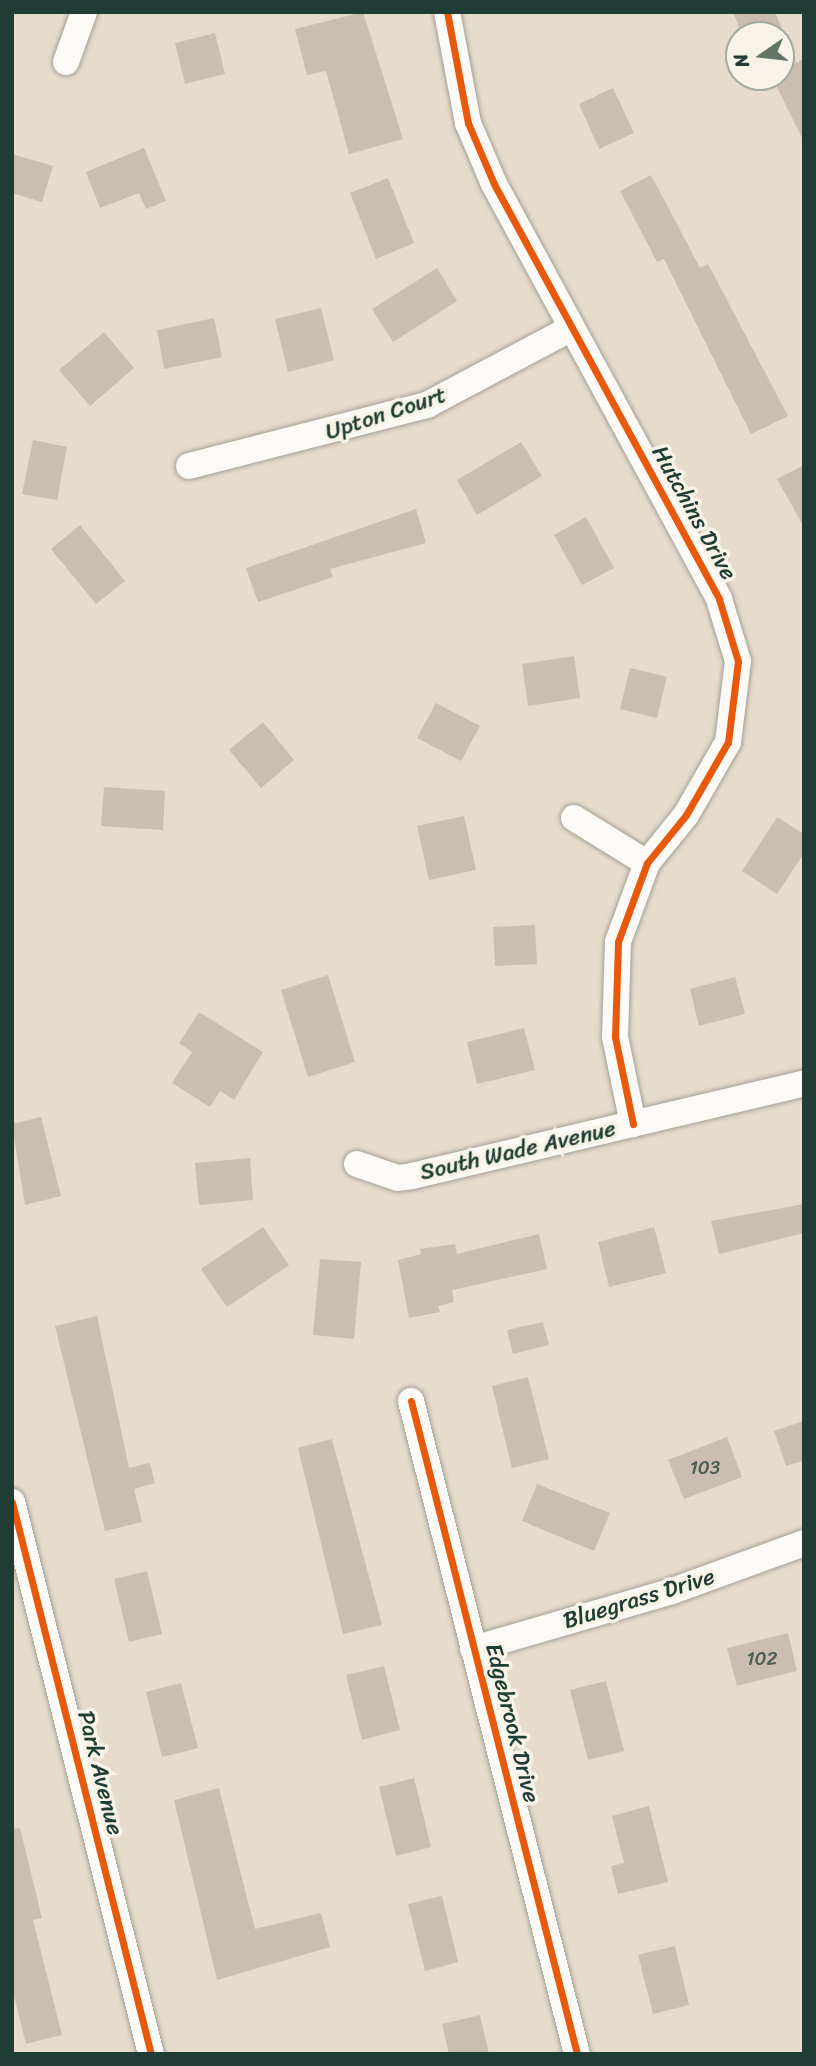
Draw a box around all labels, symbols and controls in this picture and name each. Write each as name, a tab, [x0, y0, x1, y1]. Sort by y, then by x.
north arrow	[725, 21, 795, 91]
text: N	[723, 50, 759, 71]
street label: Upton Court	[322, 381, 450, 447]
street label: Hutchins Drive	[646, 441, 742, 585]
street label: South Wade Avenue	[418, 1115, 618, 1187]
house number: 103	[690, 1457, 720, 1479]
street label: Bluegrass Drive	[560, 1563, 718, 1635]
street label: Edgebrook Drive	[479, 1640, 545, 1806]
house number: 102	[746, 1648, 778, 1670]
street label: Park Avenue	[71, 1708, 129, 1838]

